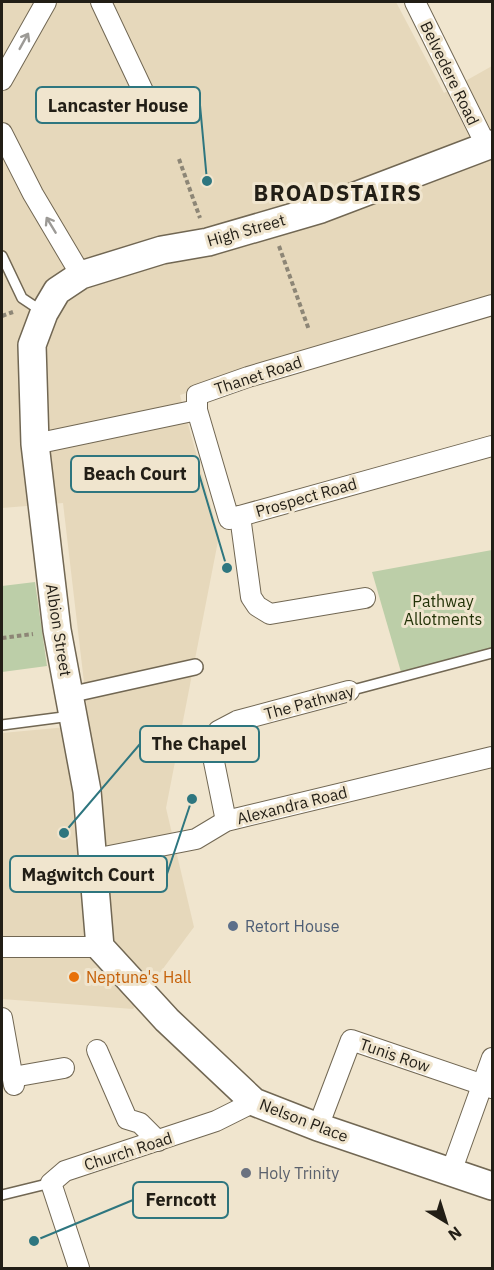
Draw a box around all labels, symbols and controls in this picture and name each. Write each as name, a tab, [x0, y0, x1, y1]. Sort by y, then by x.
street label: Belvedere Road	[416, 18, 484, 128]
one-way arrow	[18, 33, 30, 50]
callout: Lancaster House	[36, 87, 200, 123]
text: Lancaster House	[48, 94, 188, 117]
district label: BROADSTAIRS	[253, 178, 423, 207]
street label: High Street	[205, 209, 287, 251]
one-way arrow	[45, 217, 57, 234]
street label: Thanet Road	[212, 351, 304, 399]
callout: Beach Court	[71, 456, 199, 492]
text: Beach Court	[83, 462, 187, 485]
street label: Prospect Road	[253, 473, 359, 521]
street label: Albion Street	[42, 582, 76, 678]
park label: Pathway Allotments	[404, 591, 482, 629]
street label: The Pathway	[262, 680, 356, 724]
callout: The Chapel	[140, 726, 259, 762]
text: The Chapel	[152, 732, 247, 755]
street label: Alexandra Road	[235, 782, 349, 828]
callout: Magwitch Court	[10, 856, 167, 892]
text: Magwitch Court	[21, 863, 155, 886]
place label: Retort House	[245, 916, 340, 936]
marker: Retort House	[226, 919, 240, 933]
place label: Neptune's Hall	[86, 967, 191, 987]
marker: Neptune's Hall	[67, 970, 81, 984]
street label: Tunis Row	[357, 1034, 433, 1076]
street label: Nelson Place	[257, 1094, 351, 1146]
street label: Church Road	[81, 1127, 175, 1175]
place label: Holy Trinity	[258, 1163, 339, 1183]
marker: Holy Trinity	[239, 1166, 253, 1180]
callout: Ferncott	[133, 1182, 228, 1218]
text: Ferncott	[145, 1188, 217, 1211]
north arrow	[416, 1192, 476, 1252]
text: N	[445, 1222, 466, 1245]

